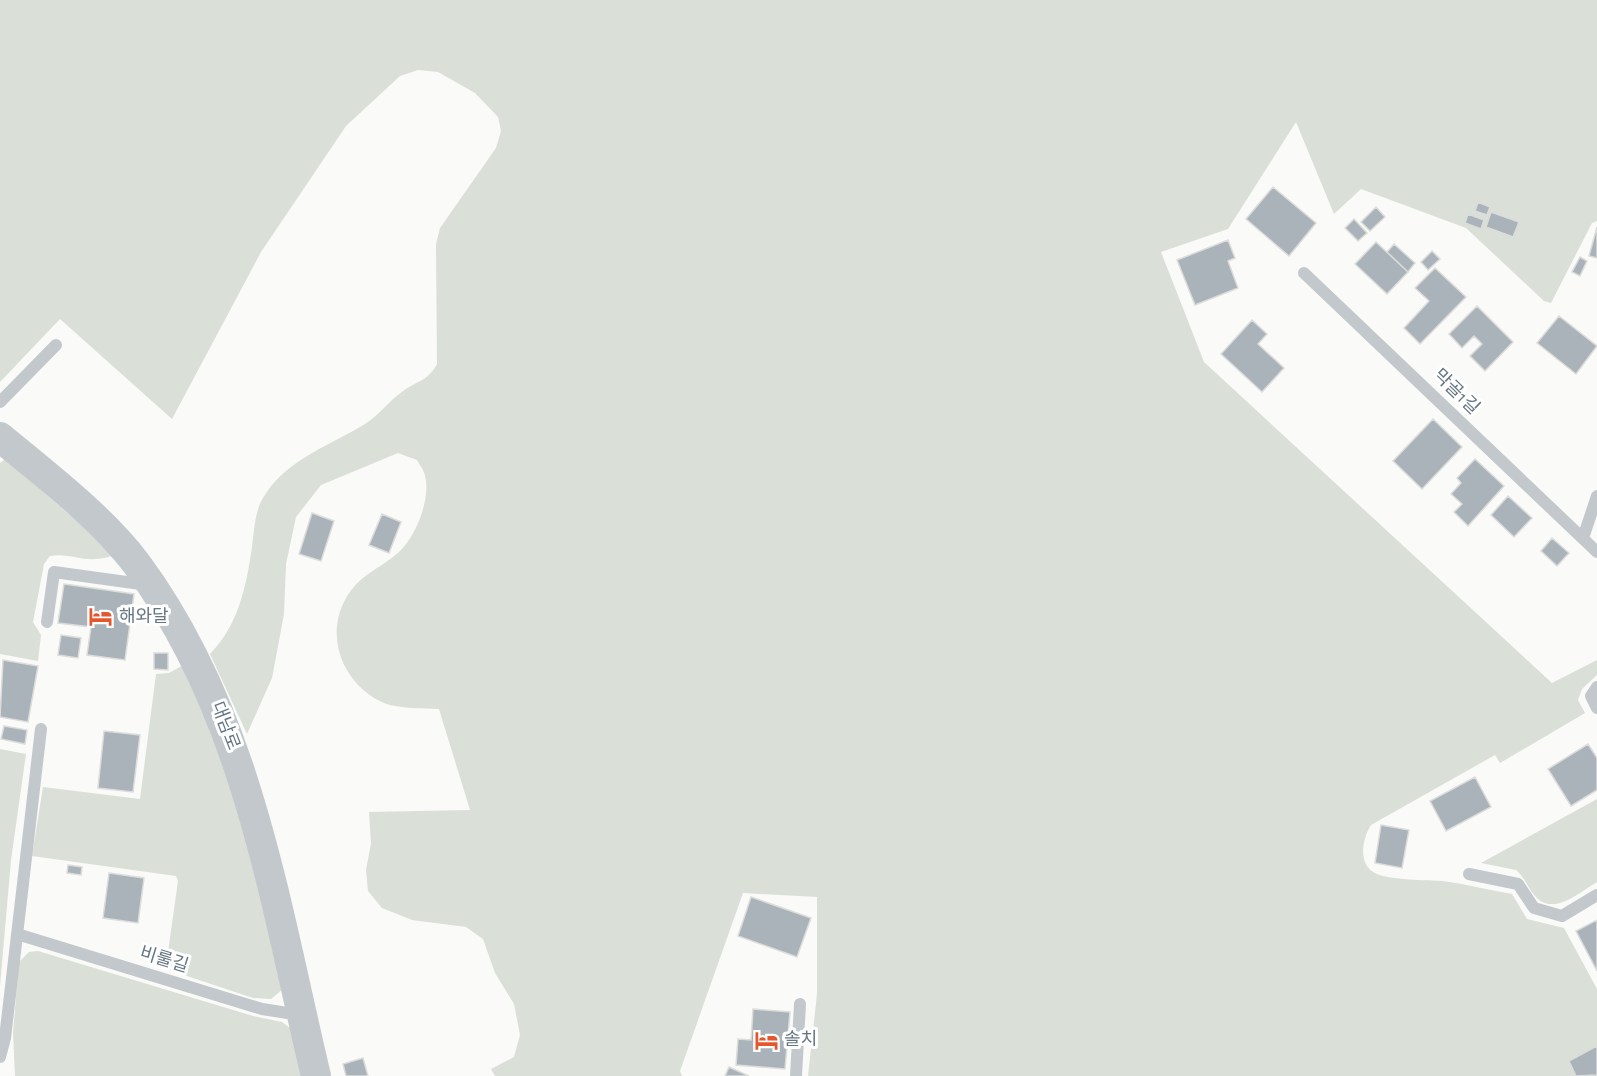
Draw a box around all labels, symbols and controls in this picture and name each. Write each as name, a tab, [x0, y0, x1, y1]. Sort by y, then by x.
street label: 막골1길	[1430, 365, 1484, 418]
hotel icon: 해와달	[88, 604, 114, 630]
place label: 해와달	[119, 607, 169, 626]
street label: 대남로	[208, 699, 243, 752]
street label: 비룰길	[138, 942, 191, 976]
hotel icon: 솔치	[753, 1027, 779, 1053]
place label: 솔치	[784, 1029, 817, 1049]

